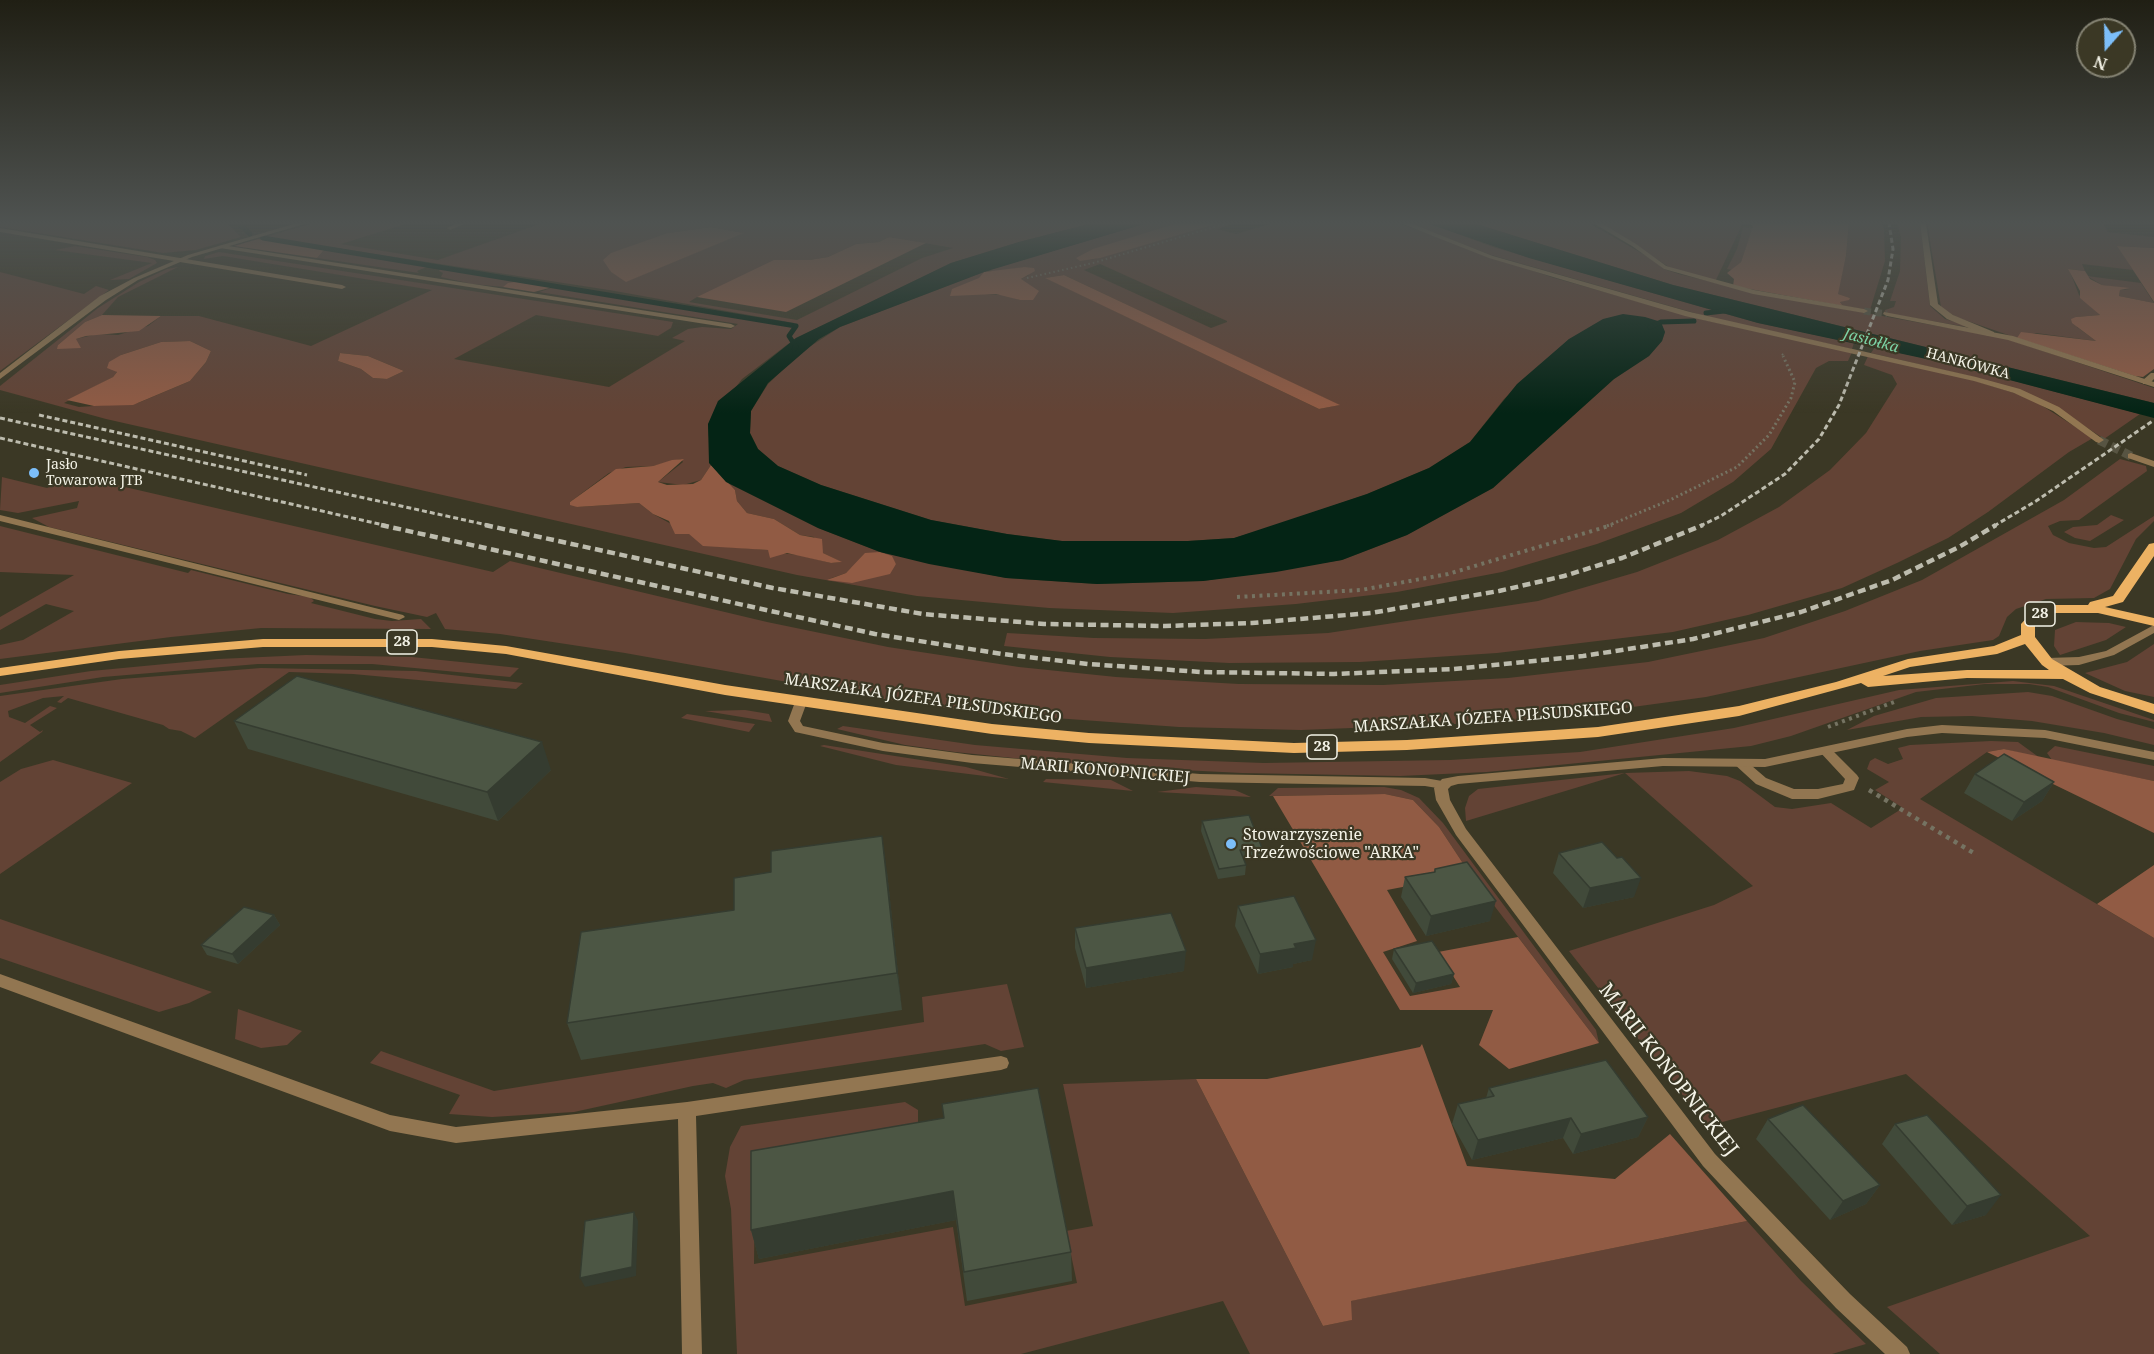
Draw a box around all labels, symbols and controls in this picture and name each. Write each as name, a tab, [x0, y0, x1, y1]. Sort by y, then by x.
north arrow	[2076, 18, 2136, 78]
text: N	[2091, 51, 2110, 76]
water label: Jasiołka	[1842, 325, 1900, 357]
street label: HANKÓWKA	[1924, 345, 2012, 383]
place label: Jasło Towarowa JTB	[46, 457, 143, 490]
marker: Jasło Towarowa JTB	[27, 466, 41, 480]
road number: 28	[2025, 602, 2055, 626]
road number: 28	[387, 630, 417, 654]
street label: MARSZAŁKA JÓZEFA PIŁSUDSKIEGO	[783, 670, 1063, 728]
street label: MARSZAŁKA JÓZEFA PIŁSUDSKIEGO	[1353, 699, 1633, 737]
road number: 28	[1307, 735, 1337, 759]
street label: MARII KONOPNICKIEJ	[1020, 754, 1190, 788]
place label: Stowarzyszenie Trzeźwościowe "ARKA"	[1243, 825, 1419, 863]
marker: Stowarzyszenie Trzeźwościowe "ARKA"	[1224, 837, 1238, 851]
street label: MARII KONOPNICKIEJ	[1593, 979, 1743, 1161]

